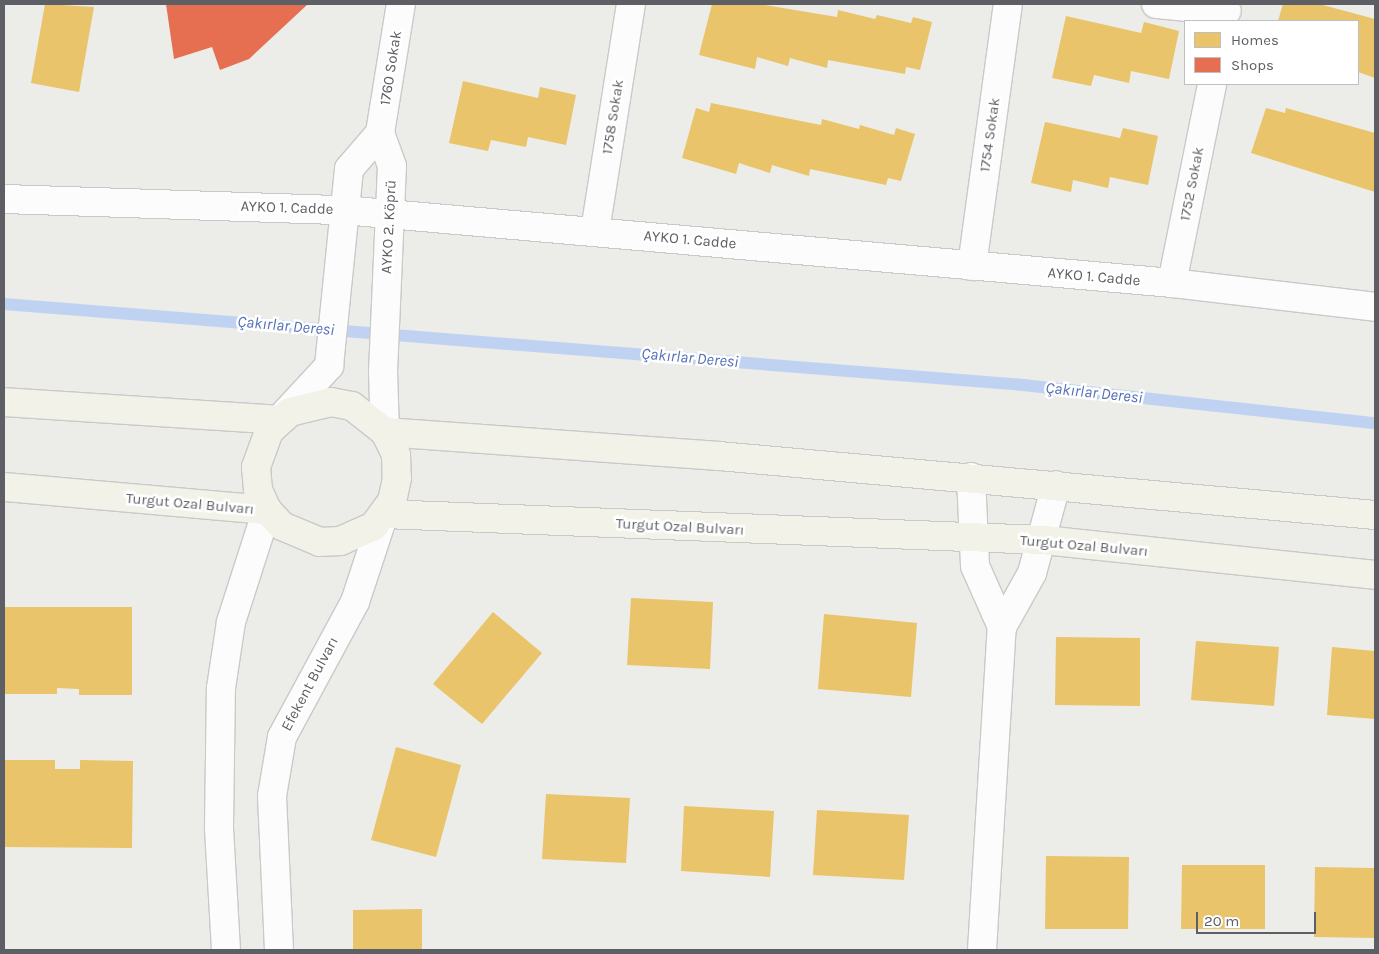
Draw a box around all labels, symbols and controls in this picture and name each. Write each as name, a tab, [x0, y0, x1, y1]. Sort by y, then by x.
legend	[1184, 20, 1359, 85]
street label: 1760 Sokak	[376, 29, 406, 107]
text: Homes	[1231, 31, 1279, 49]
text: Shops	[1231, 56, 1274, 74]
street label: 1758 Sokak	[598, 78, 628, 156]
street label: 1754 Sokak	[976, 97, 1004, 173]
street label: 1752 Sokak	[1176, 145, 1208, 223]
street label: AYKO 2. Köprü	[378, 179, 400, 275]
street label: AYKO 1. Cadde	[240, 197, 334, 219]
street label: AYKO 1. Cadde	[643, 227, 737, 253]
street label: AYKO 1. Cadde	[1047, 264, 1141, 290]
water label: Çakırlar Deresi	[237, 312, 335, 340]
water label: Çakırlar Deresi	[641, 344, 739, 372]
water label: Çakırlar Deresi	[1045, 378, 1143, 408]
street label: Turgut Ozal Bulvarı	[125, 489, 255, 519]
street label: Turgut Ozal Bulvarı	[615, 515, 745, 539]
street label: Turgut Ozal Bulvarı	[1019, 531, 1149, 561]
street label: Efekent Bulvarı	[278, 634, 342, 734]
scale bar	[1199, 902, 1319, 934]
text: 20 m	[1204, 912, 1239, 930]

